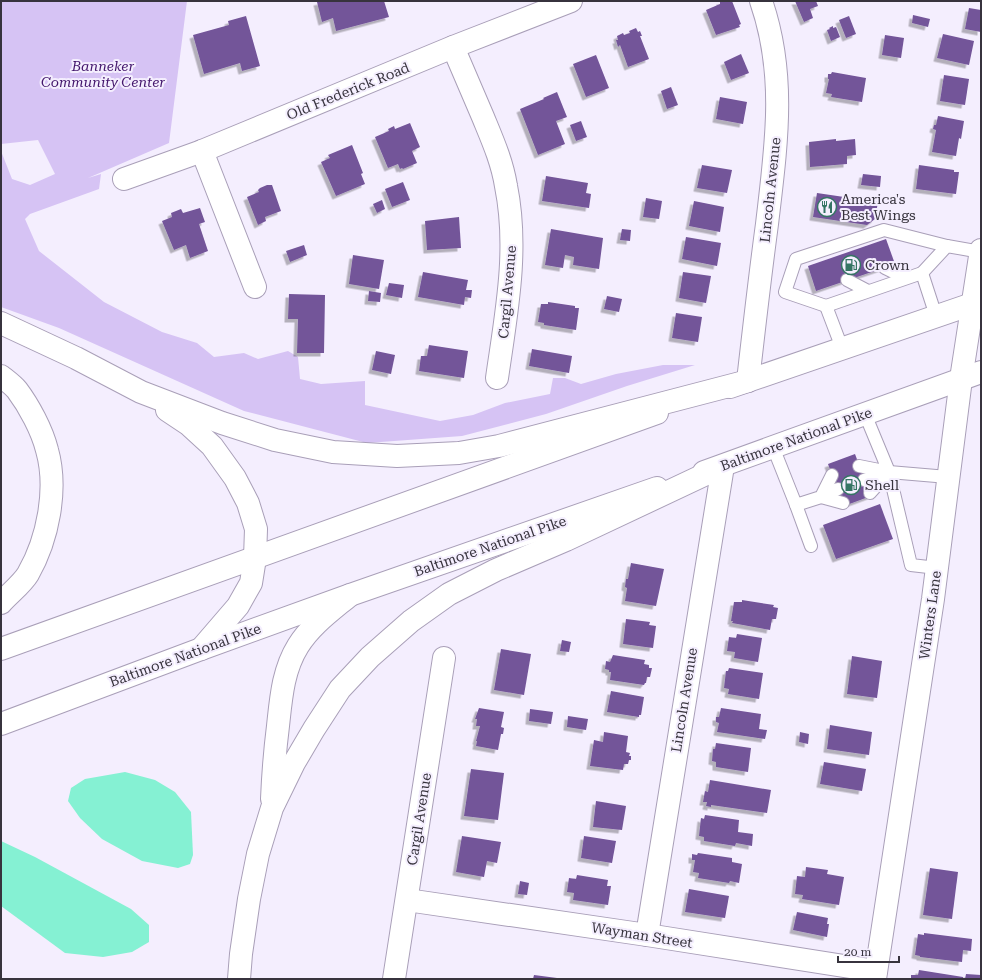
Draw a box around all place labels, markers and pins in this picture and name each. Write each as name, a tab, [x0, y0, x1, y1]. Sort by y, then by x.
place label: America's Best Wings	[841, 191, 916, 223]
restaurant icon: America's Best Wings	[816, 196, 838, 218]
fuel station icon: Crown	[840, 254, 862, 276]
place label: Crown	[865, 257, 910, 273]
fuel station icon: Shell	[840, 474, 862, 496]
place label: Shell	[865, 477, 900, 493]

